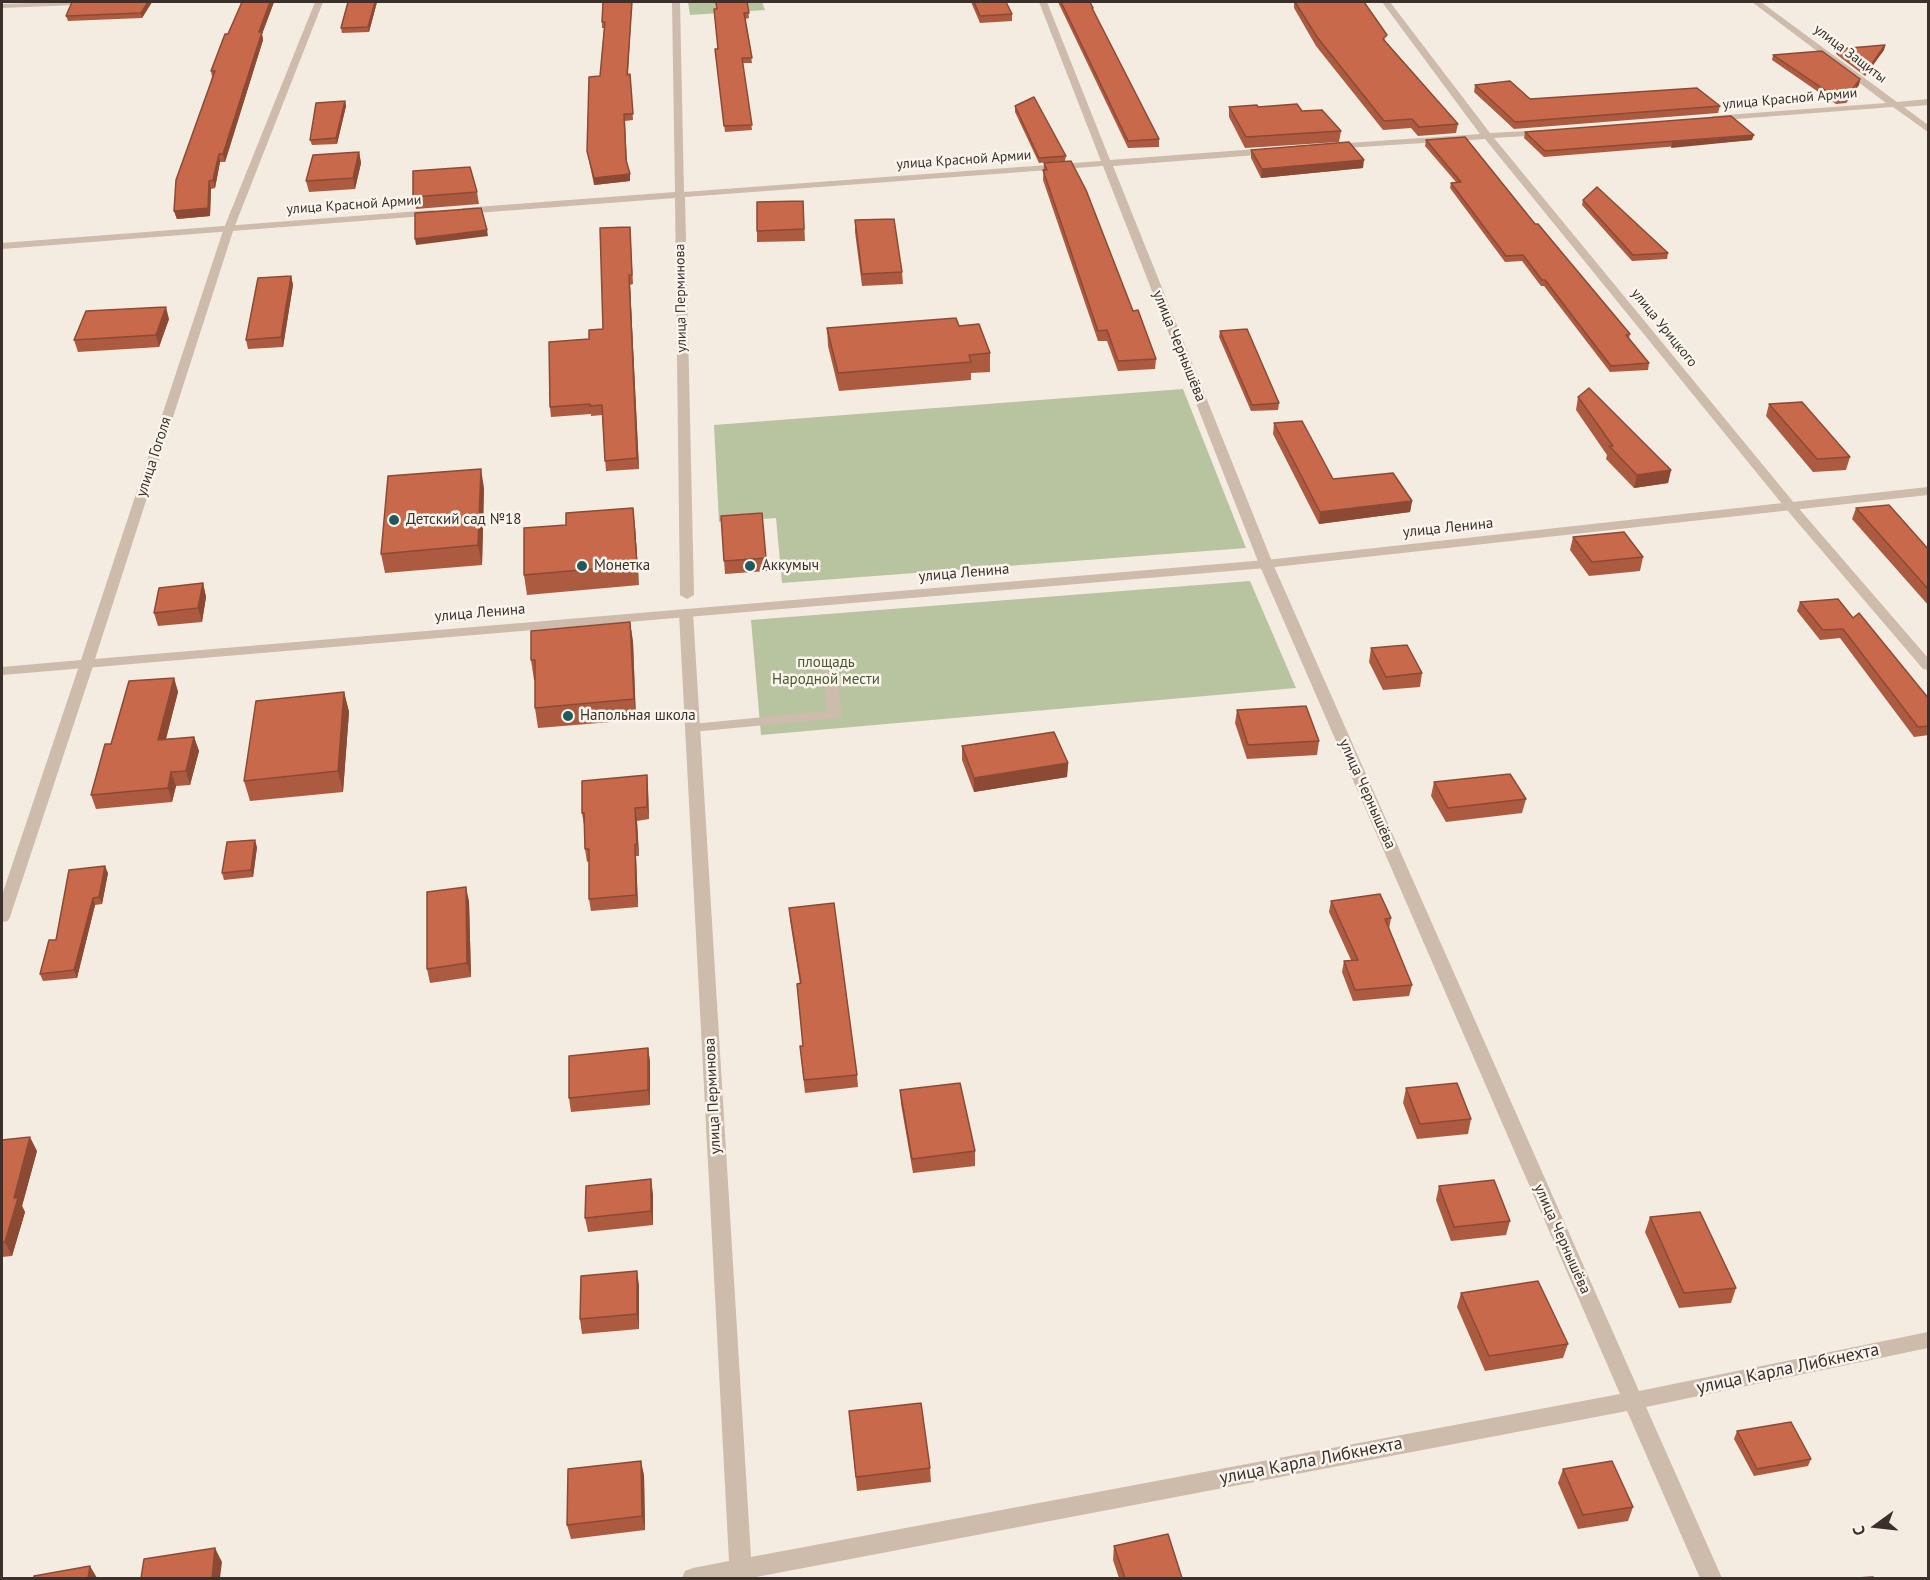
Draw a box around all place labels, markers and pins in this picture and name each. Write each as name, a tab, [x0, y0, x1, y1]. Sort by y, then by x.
place label: Детский сад №18	[406, 511, 521, 529]
marker: Детский сад №18	[387, 513, 401, 527]
place label: Монетка	[594, 557, 650, 575]
place label: Аккумыч	[762, 557, 819, 575]
marker: Монетка	[575, 559, 589, 573]
marker: Аккумыч	[743, 559, 757, 573]
place label: Напольная школа	[580, 707, 696, 725]
marker: Напольная школа	[561, 709, 575, 723]

